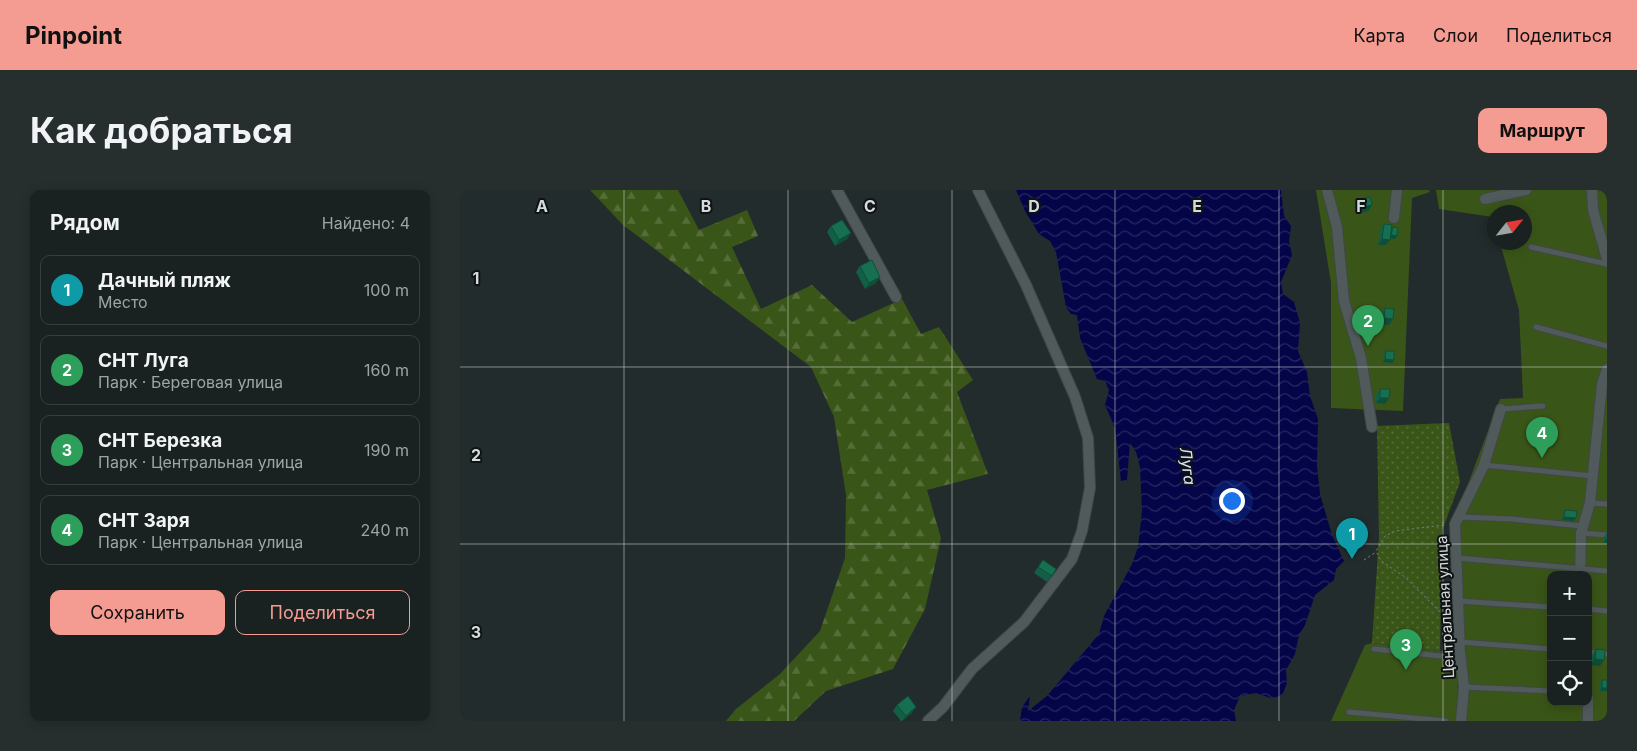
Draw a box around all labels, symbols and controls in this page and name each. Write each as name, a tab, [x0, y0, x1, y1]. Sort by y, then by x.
text: Pinpoint	[25, 21, 122, 50]
text: Карта	[1353, 25, 1405, 46]
text: Слои	[1433, 25, 1478, 46]
text: Поделиться	[1506, 25, 1612, 46]
button: Маршрут	[1478, 108, 1607, 153]
text: Как добраться	[30, 109, 293, 151]
text: A	[536, 196, 548, 216]
text: B	[701, 196, 711, 216]
text: C	[864, 196, 876, 216]
text: D	[1028, 196, 1040, 216]
text: E	[1192, 196, 1202, 216]
text: F	[1356, 196, 1366, 216]
north arrow	[1487, 205, 1532, 250]
text: Рядом	[50, 210, 120, 235]
text: Найдено: 4	[322, 213, 410, 233]
text: 1	[473, 268, 479, 288]
text: Дачный пляж	[98, 269, 231, 292]
text: 1	[64, 280, 70, 300]
text: 100 m	[364, 280, 409, 300]
text: Место	[98, 292, 148, 312]
pin: 2	[1352, 305, 1384, 346]
text: СНТ Луга	[98, 349, 189, 372]
text: 2	[62, 360, 72, 380]
text: 160 m	[364, 360, 409, 380]
text: Парк · Береговая улица	[98, 372, 283, 392]
pin: 4	[1526, 417, 1558, 458]
text: СНТ Березка	[98, 429, 222, 452]
text: 3	[62, 440, 72, 460]
text: 190 m	[364, 440, 409, 460]
text: 2	[471, 445, 481, 465]
water label: Луга	[1176, 446, 1200, 486]
text: Парк · Центральная улица	[98, 452, 303, 472]
your location	[1219, 488, 1245, 514]
text: СНТ Заря	[98, 509, 190, 532]
pin: 1	[1336, 518, 1368, 559]
text: 4	[62, 520, 72, 540]
text: 240 m	[361, 520, 409, 540]
text: Парк · Центральная улица	[98, 532, 303, 552]
street label: Центральная улица	[1432, 535, 1458, 679]
map controls	[1547, 571, 1592, 706]
button: +	[1547, 571, 1592, 616]
button: Сохранить	[50, 590, 225, 635]
button: Поделиться	[235, 590, 410, 635]
button: −	[1547, 616, 1592, 661]
text: 3	[471, 622, 481, 642]
pin: 3	[1390, 629, 1422, 670]
button: locate	[1547, 661, 1592, 706]

